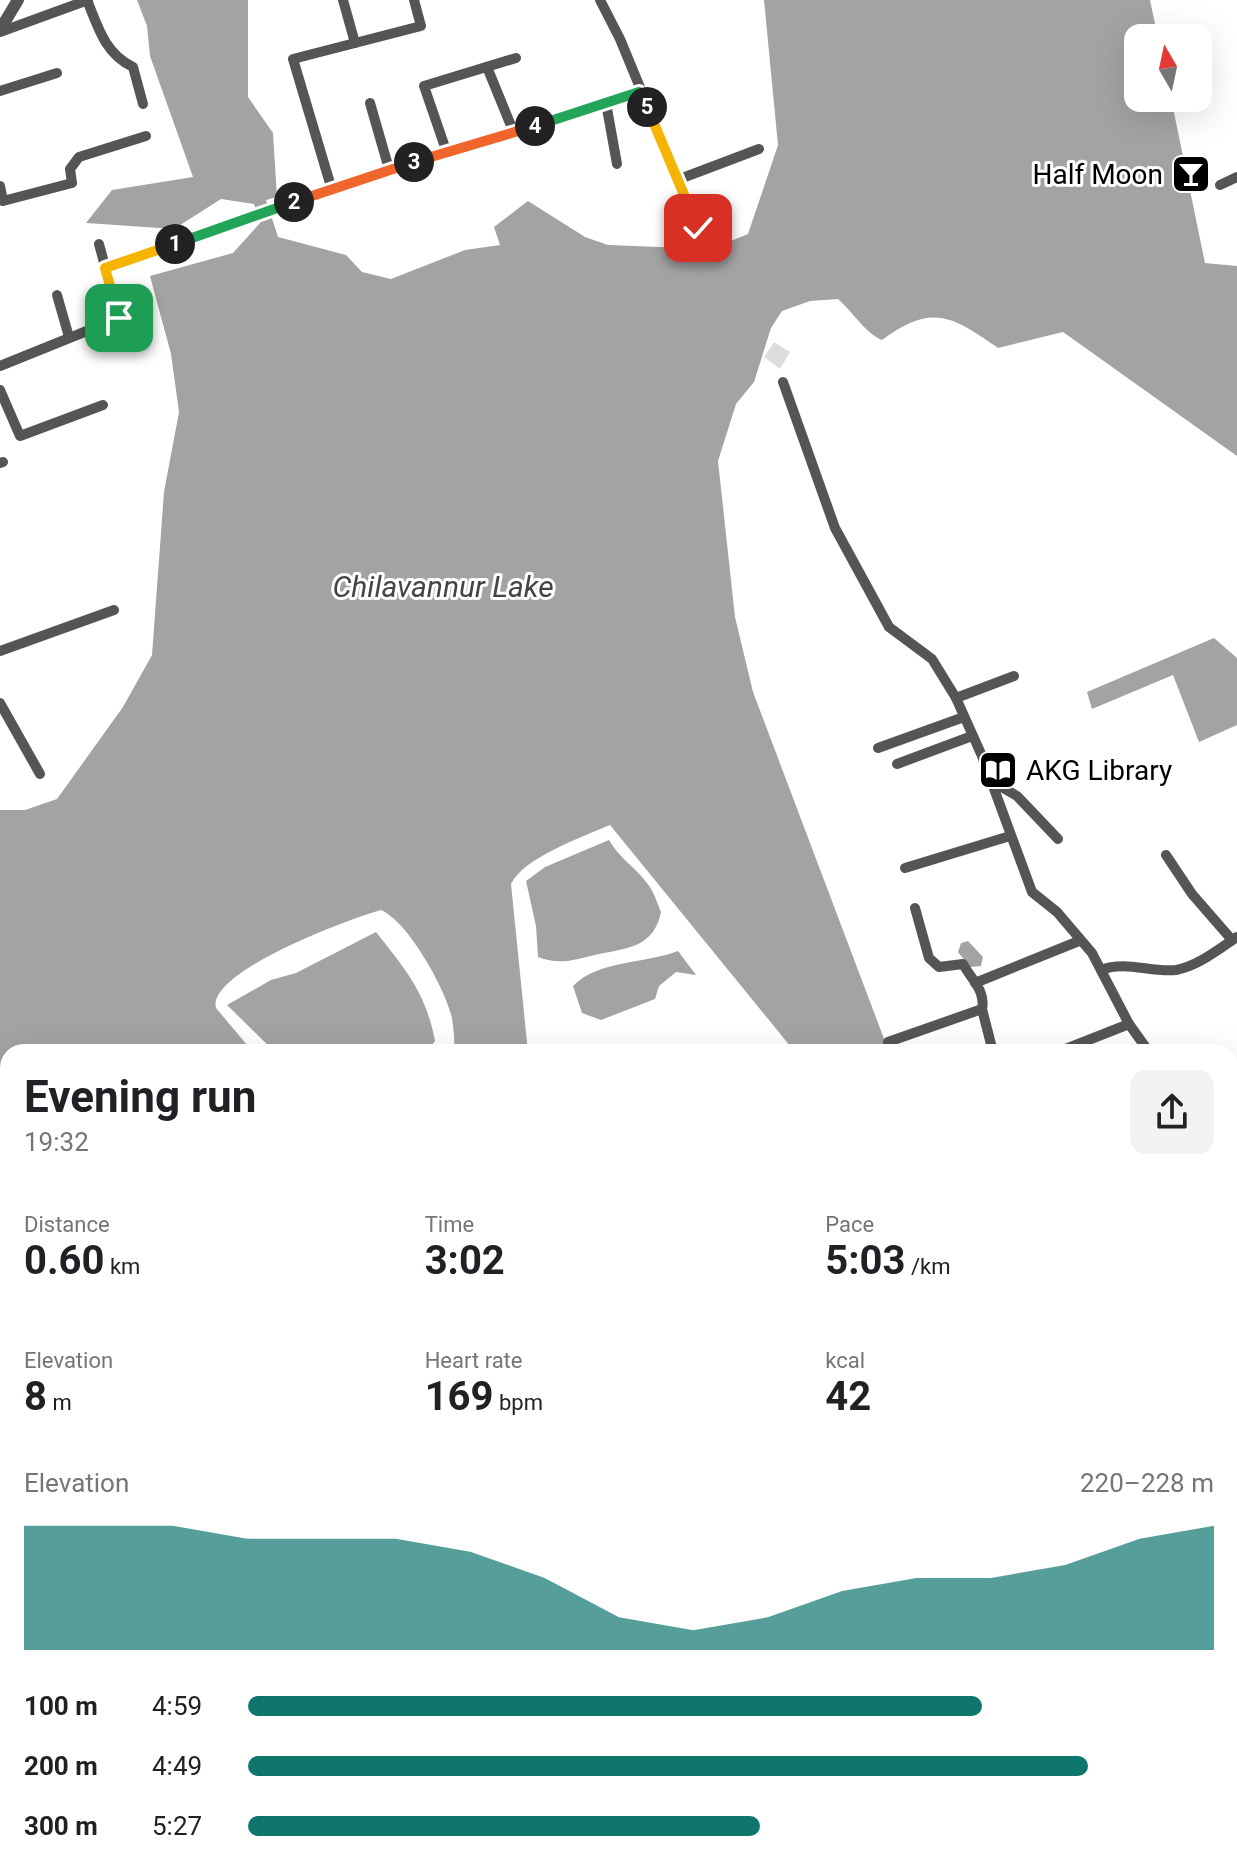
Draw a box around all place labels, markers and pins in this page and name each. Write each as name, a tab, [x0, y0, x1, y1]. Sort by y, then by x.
pin: 5	[627, 87, 667, 127]
pin: 4	[515, 106, 555, 146]
pin: 3	[394, 142, 434, 182]
bar icon: Half Moon	[1170, 153, 1212, 195]
place label: Half Moon	[1032, 158, 1163, 191]
pin: 2	[274, 182, 314, 222]
pin	[664, 194, 732, 262]
pin: 1	[155, 224, 195, 264]
pin	[85, 284, 153, 352]
library icon: AKG Library	[977, 749, 1019, 791]
place label: AKG Library	[1026, 754, 1172, 787]

